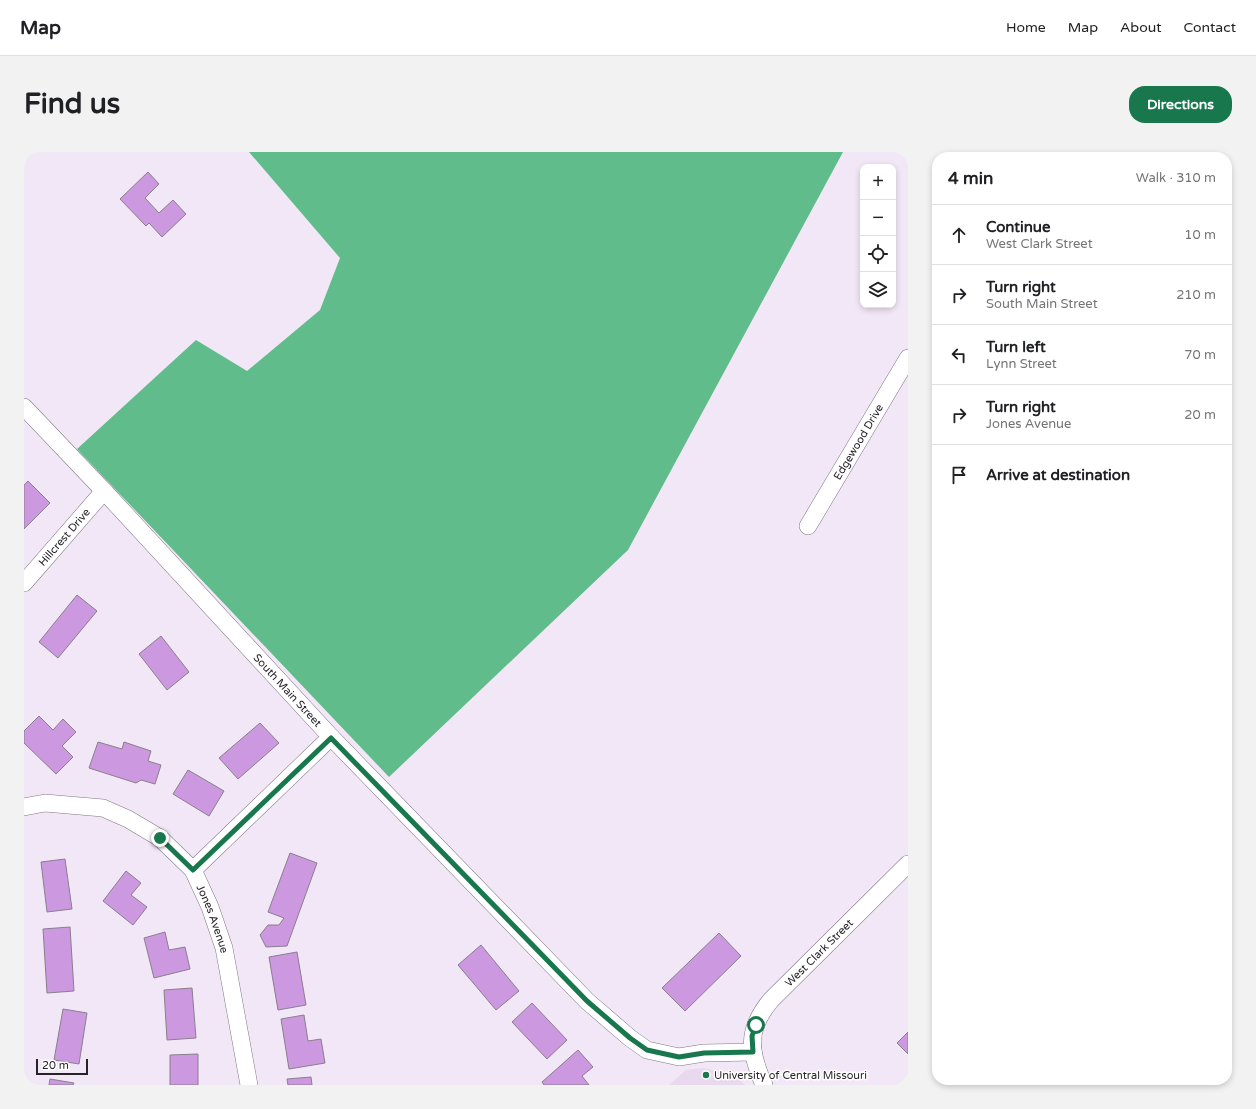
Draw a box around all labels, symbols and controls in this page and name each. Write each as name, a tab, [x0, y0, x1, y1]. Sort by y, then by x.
text: Map	[20, 17, 61, 39]
text: Home	[1006, 19, 1046, 36]
text: Map	[1068, 19, 1098, 36]
text: About	[1120, 19, 1162, 36]
text: Contact	[1184, 19, 1236, 36]
button: Directions	[1129, 86, 1232, 123]
text: Find us	[24, 87, 120, 121]
map controls	[860, 164, 896, 308]
button: +	[860, 164, 896, 200]
text: 4 min	[948, 168, 993, 189]
text: Walk · 310 m	[1136, 170, 1216, 186]
button: −	[860, 200, 896, 236]
text: Continue	[986, 218, 1050, 236]
icon: ahead	[948, 224, 970, 246]
text: 10 m	[1184, 227, 1216, 243]
button: locate	[860, 236, 896, 272]
text: West Clark Street	[986, 236, 1093, 252]
button: layers	[860, 272, 896, 308]
text: Turn right	[986, 278, 1056, 296]
icon: right	[948, 284, 970, 306]
text: 210 m	[1176, 287, 1216, 303]
text: South Main Street	[986, 296, 1098, 312]
text: Turn left	[986, 338, 1046, 356]
icon: left	[948, 344, 970, 366]
text: 70 m	[1184, 347, 1216, 363]
text: Lynn Street	[986, 356, 1057, 372]
text: Turn right	[986, 398, 1056, 416]
street label: Edgewood Drive	[831, 402, 886, 482]
icon: right	[948, 404, 970, 426]
text: 20 m	[1184, 407, 1216, 423]
text: Jones Avenue	[986, 416, 1071, 432]
icon: arrive	[948, 464, 970, 486]
text: Arrive at destination	[986, 466, 1130, 484]
street label: Hillcrest Drive	[35, 506, 93, 568]
street label: South Main Street	[251, 651, 325, 729]
route end	[151, 829, 169, 847]
street label: Jones Avenue	[194, 882, 231, 954]
street label: West Clark Street	[782, 916, 855, 989]
route start	[747, 1016, 765, 1034]
scale bar	[36, 1057, 88, 1076]
text: 20 m	[42, 1059, 69, 1072]
place label: University of Central Missouri	[714, 1069, 867, 1082]
marker: University of Central Missouri	[701, 1070, 711, 1080]

